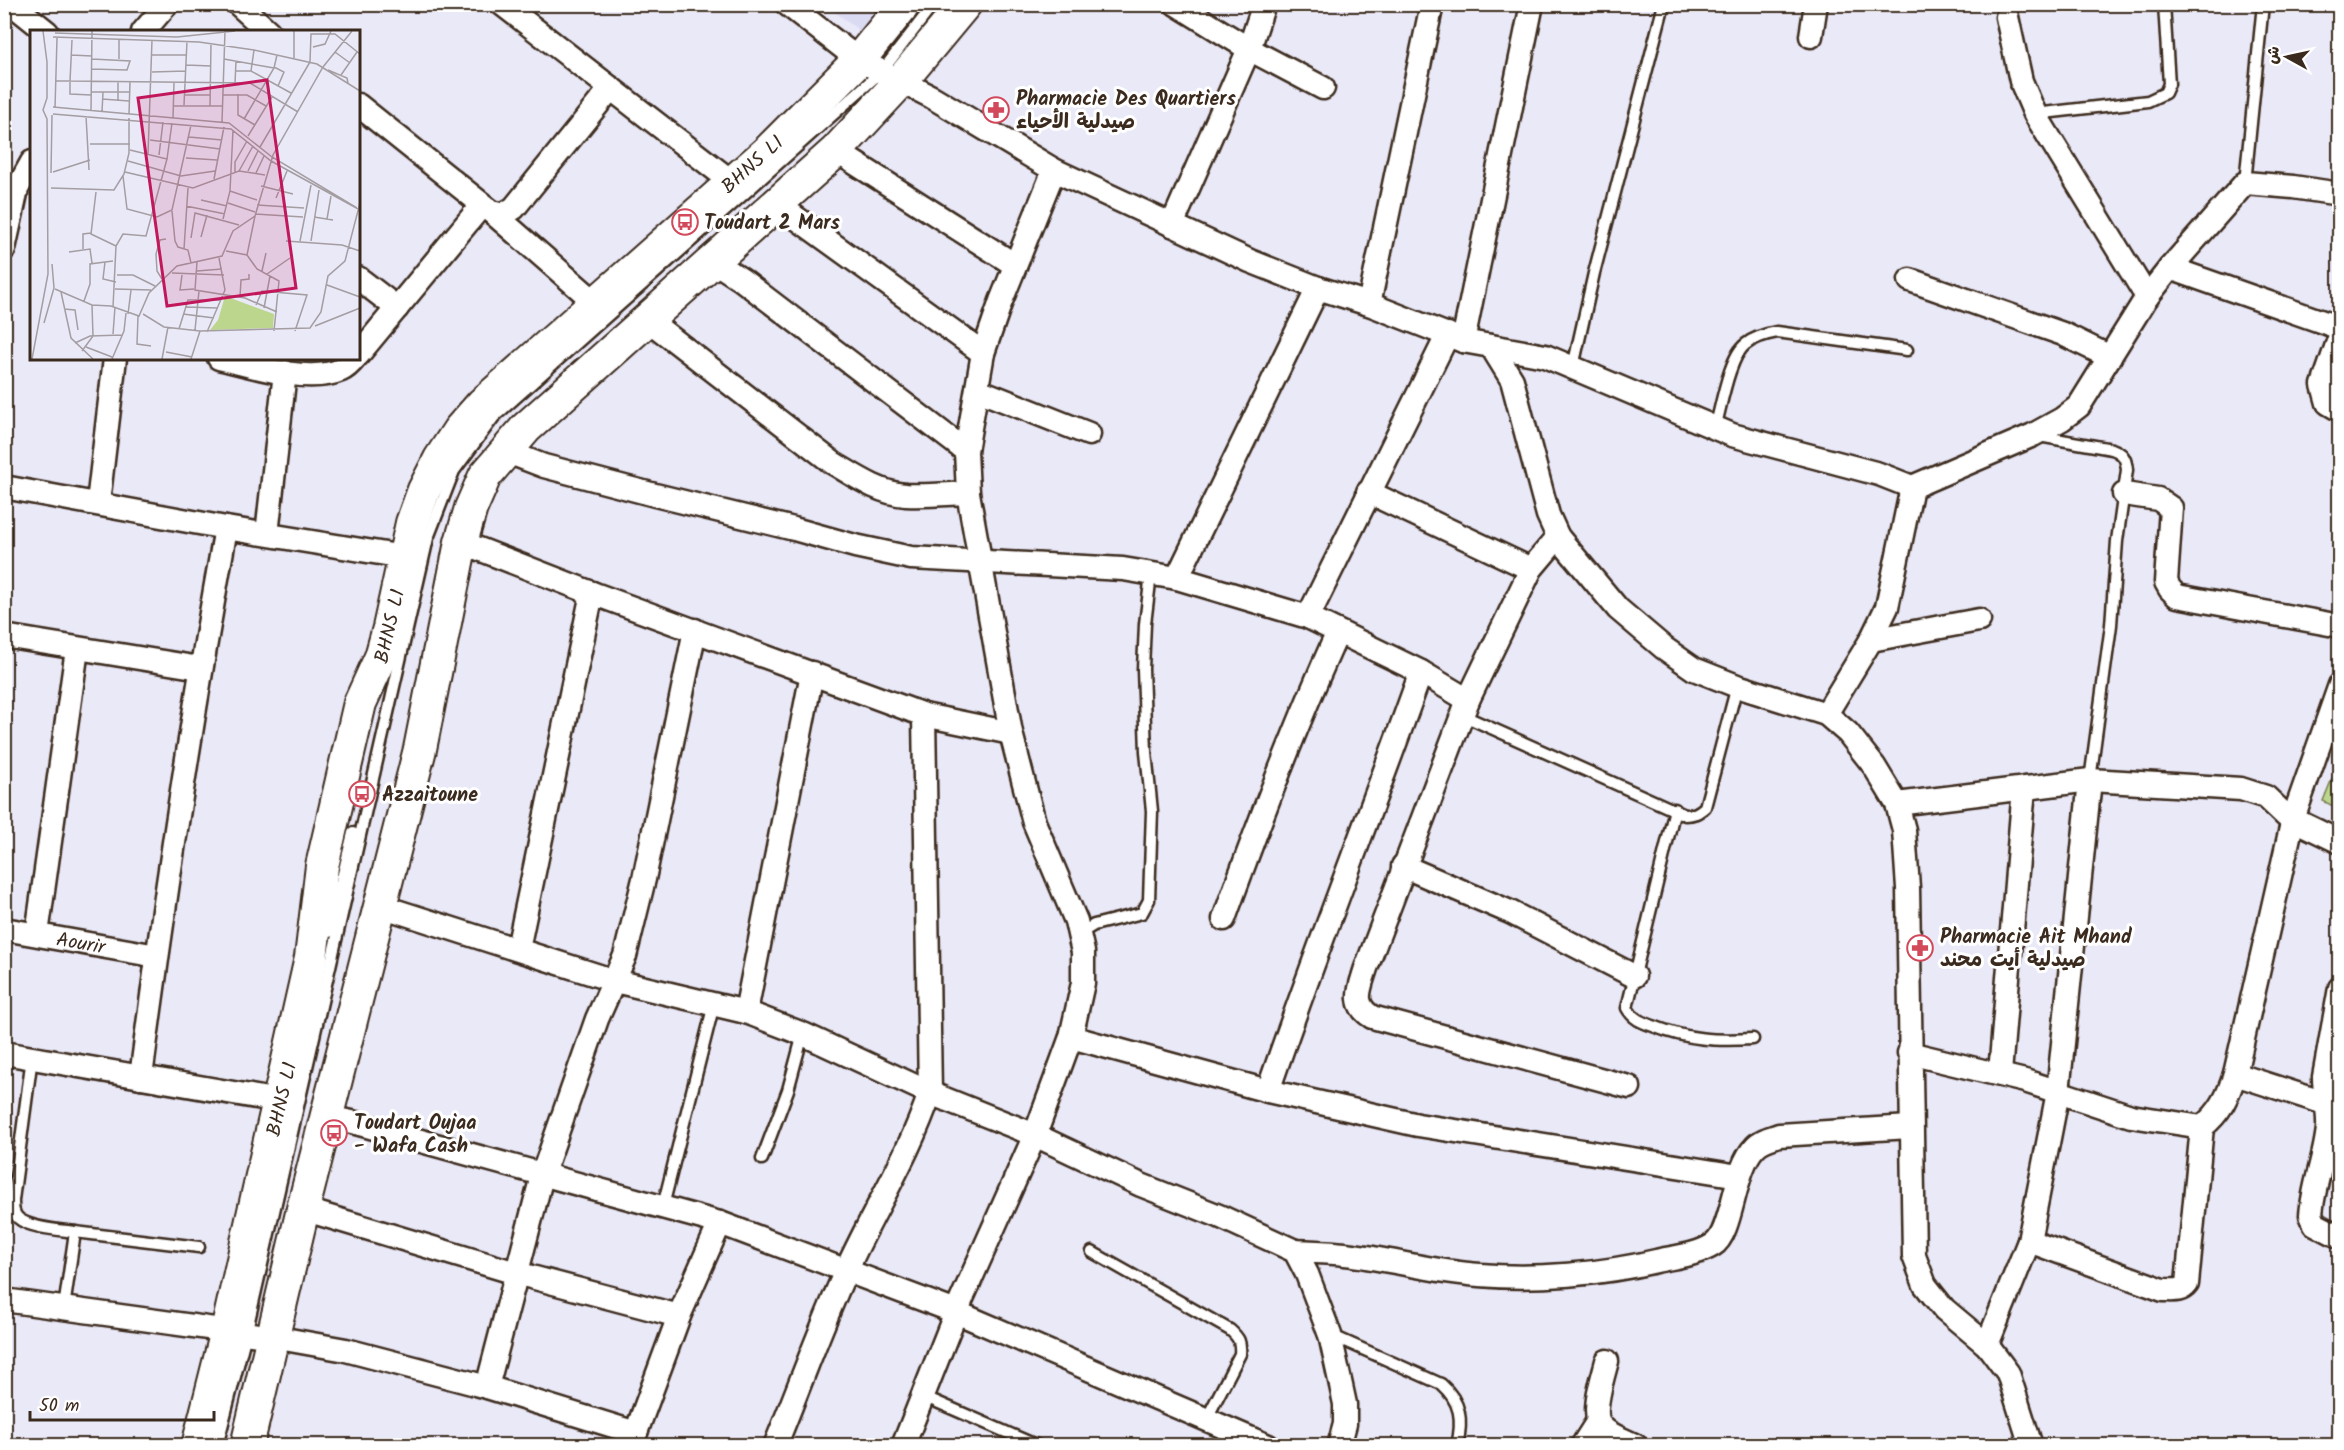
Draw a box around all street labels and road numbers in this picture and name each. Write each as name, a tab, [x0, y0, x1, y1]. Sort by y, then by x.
street label: BHNS L1	[715, 128, 792, 203]
street label: BHNS L1	[367, 586, 415, 667]
street label: Aourir	[54, 925, 109, 965]
street label: BHNS L1	[259, 1059, 307, 1140]

